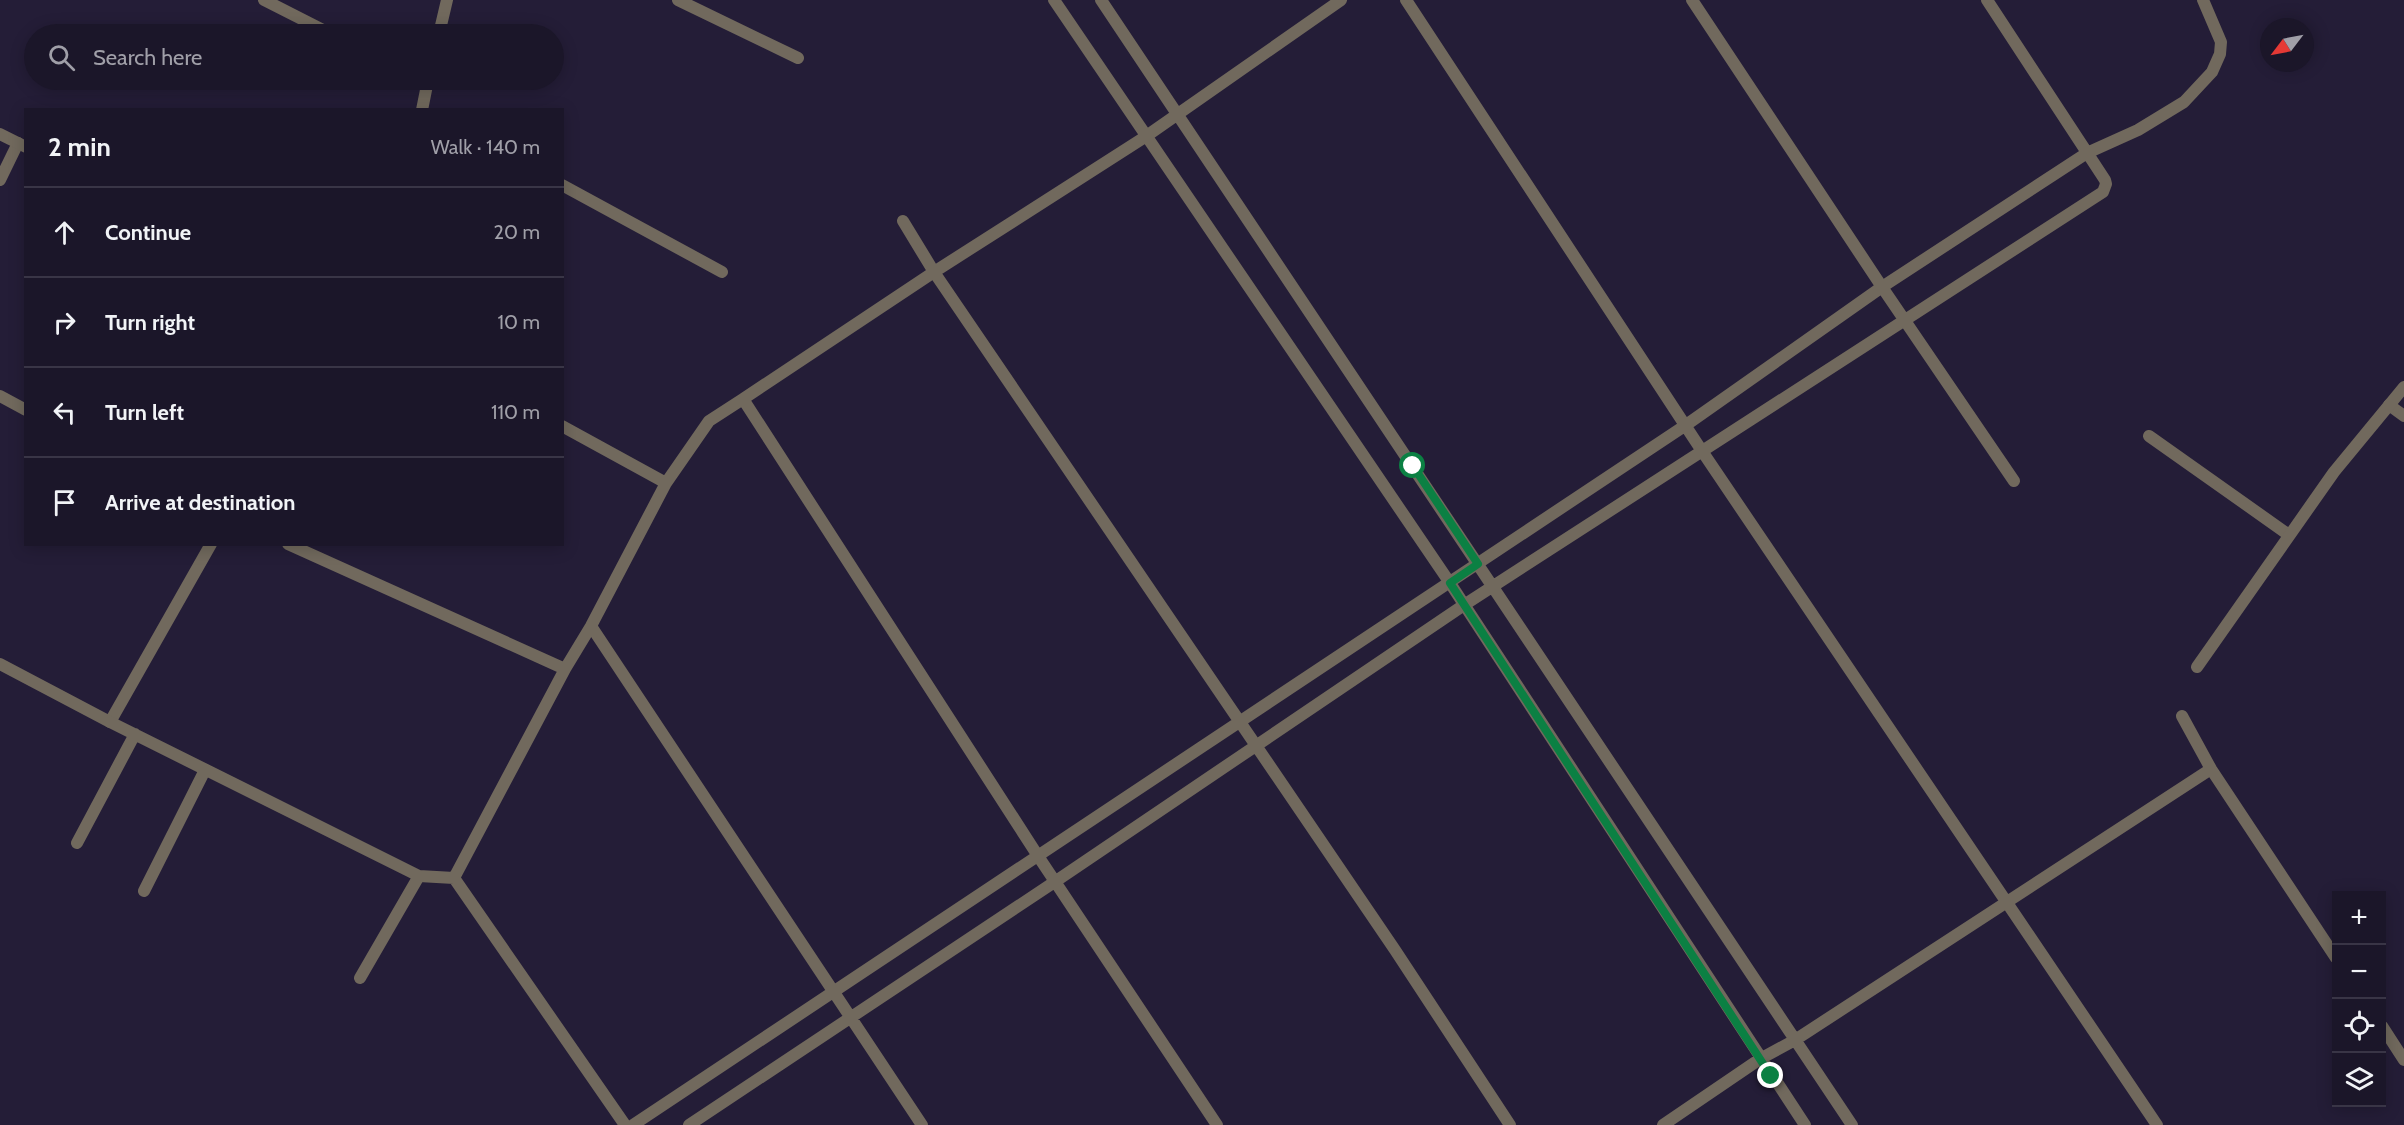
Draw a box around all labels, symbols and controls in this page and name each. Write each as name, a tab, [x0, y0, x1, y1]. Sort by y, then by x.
north arrow	[2260, 18, 2314, 72]
search box	[24, 24, 564, 90]
icon: search	[45, 41, 78, 74]
text: Search here	[93, 44, 202, 71]
text: 2 min	[48, 131, 111, 163]
text: Walk · 140 m	[431, 135, 540, 159]
icon: ahead	[48, 216, 81, 249]
text: Continue	[105, 219, 191, 246]
text: 20 m	[494, 220, 540, 244]
icon: right	[48, 306, 81, 339]
text: Turn right	[105, 309, 195, 336]
text: 10 m	[497, 310, 540, 334]
icon: left	[48, 396, 81, 429]
text: Turn left	[105, 399, 184, 426]
text: 110 m	[491, 400, 540, 424]
route start	[1399, 452, 1425, 478]
icon: arrive	[48, 486, 81, 519]
text: Arrive at destination	[105, 489, 295, 516]
map controls	[2332, 891, 2386, 1107]
button: +	[2332, 891, 2386, 945]
button: −	[2332, 945, 2386, 999]
button: locate	[2332, 999, 2386, 1053]
button: layers	[2332, 1053, 2386, 1107]
route end	[1757, 1062, 1783, 1088]

